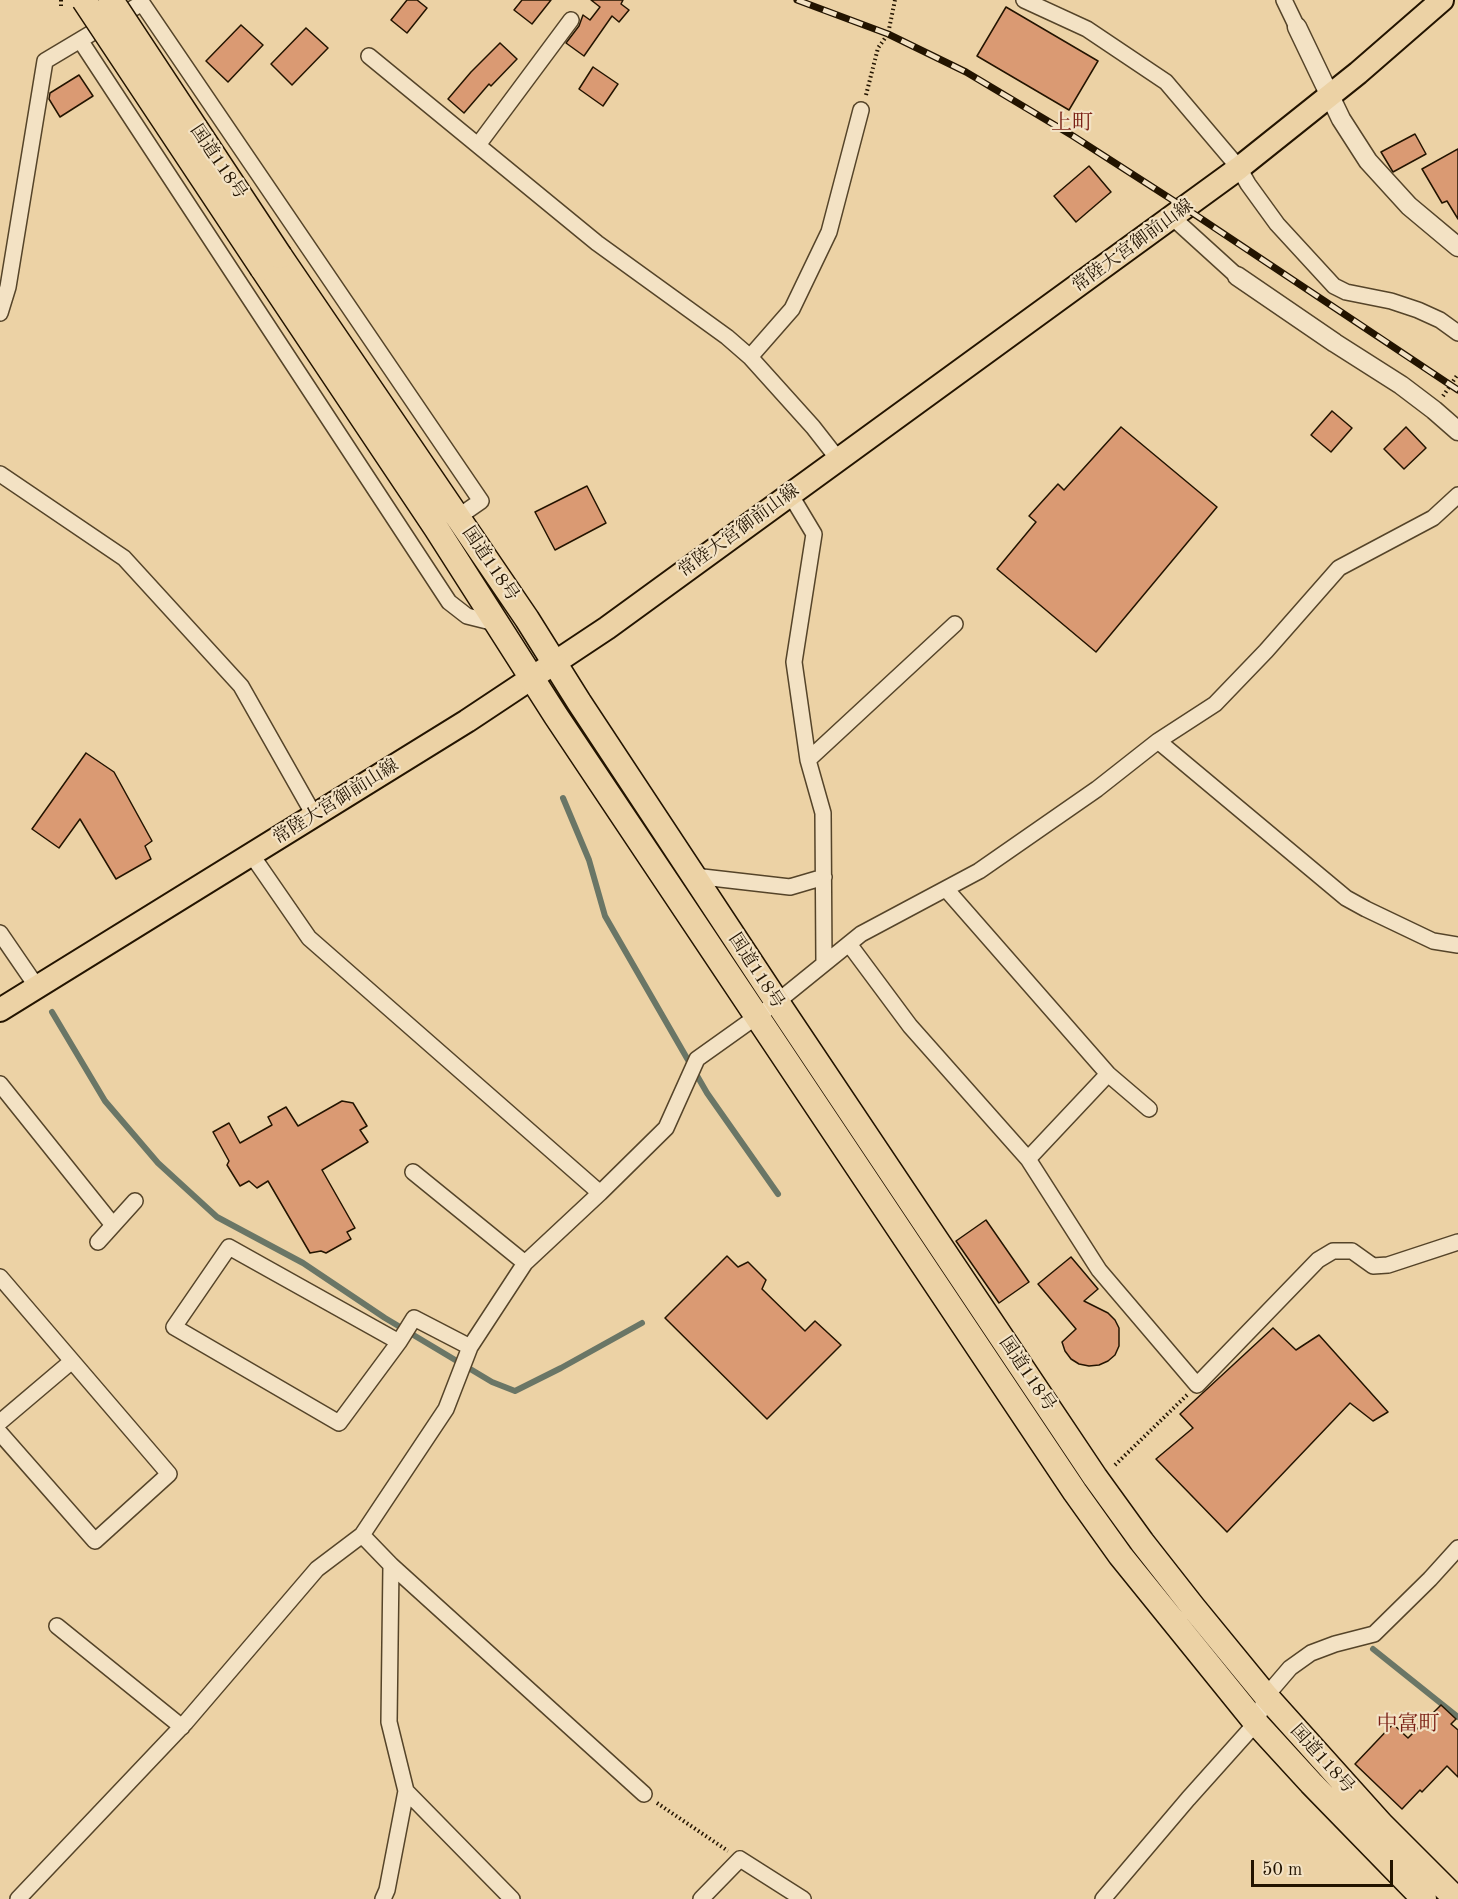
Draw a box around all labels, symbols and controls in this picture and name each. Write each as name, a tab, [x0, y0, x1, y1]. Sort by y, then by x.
district label: 上町	[1051, 110, 1093, 136]
street label: 国道118号	[185, 121, 251, 203]
street label: 常陸大宮御前山線	[1068, 195, 1198, 297]
street label: 常陸大宮御前山線	[674, 480, 804, 582]
street label: 国道118号	[457, 523, 523, 605]
street label: 常陸大宮御前山線	[269, 755, 403, 849]
street label: 国道118号	[724, 929, 788, 1013]
street label: 国道118号	[994, 1333, 1060, 1415]
district label: 中富町	[1377, 1711, 1439, 1737]
street label: 国道118号	[1285, 1720, 1359, 1798]
scale bar	[1254, 1848, 1396, 1886]
text: 50 m	[1262, 1861, 1302, 1879]

